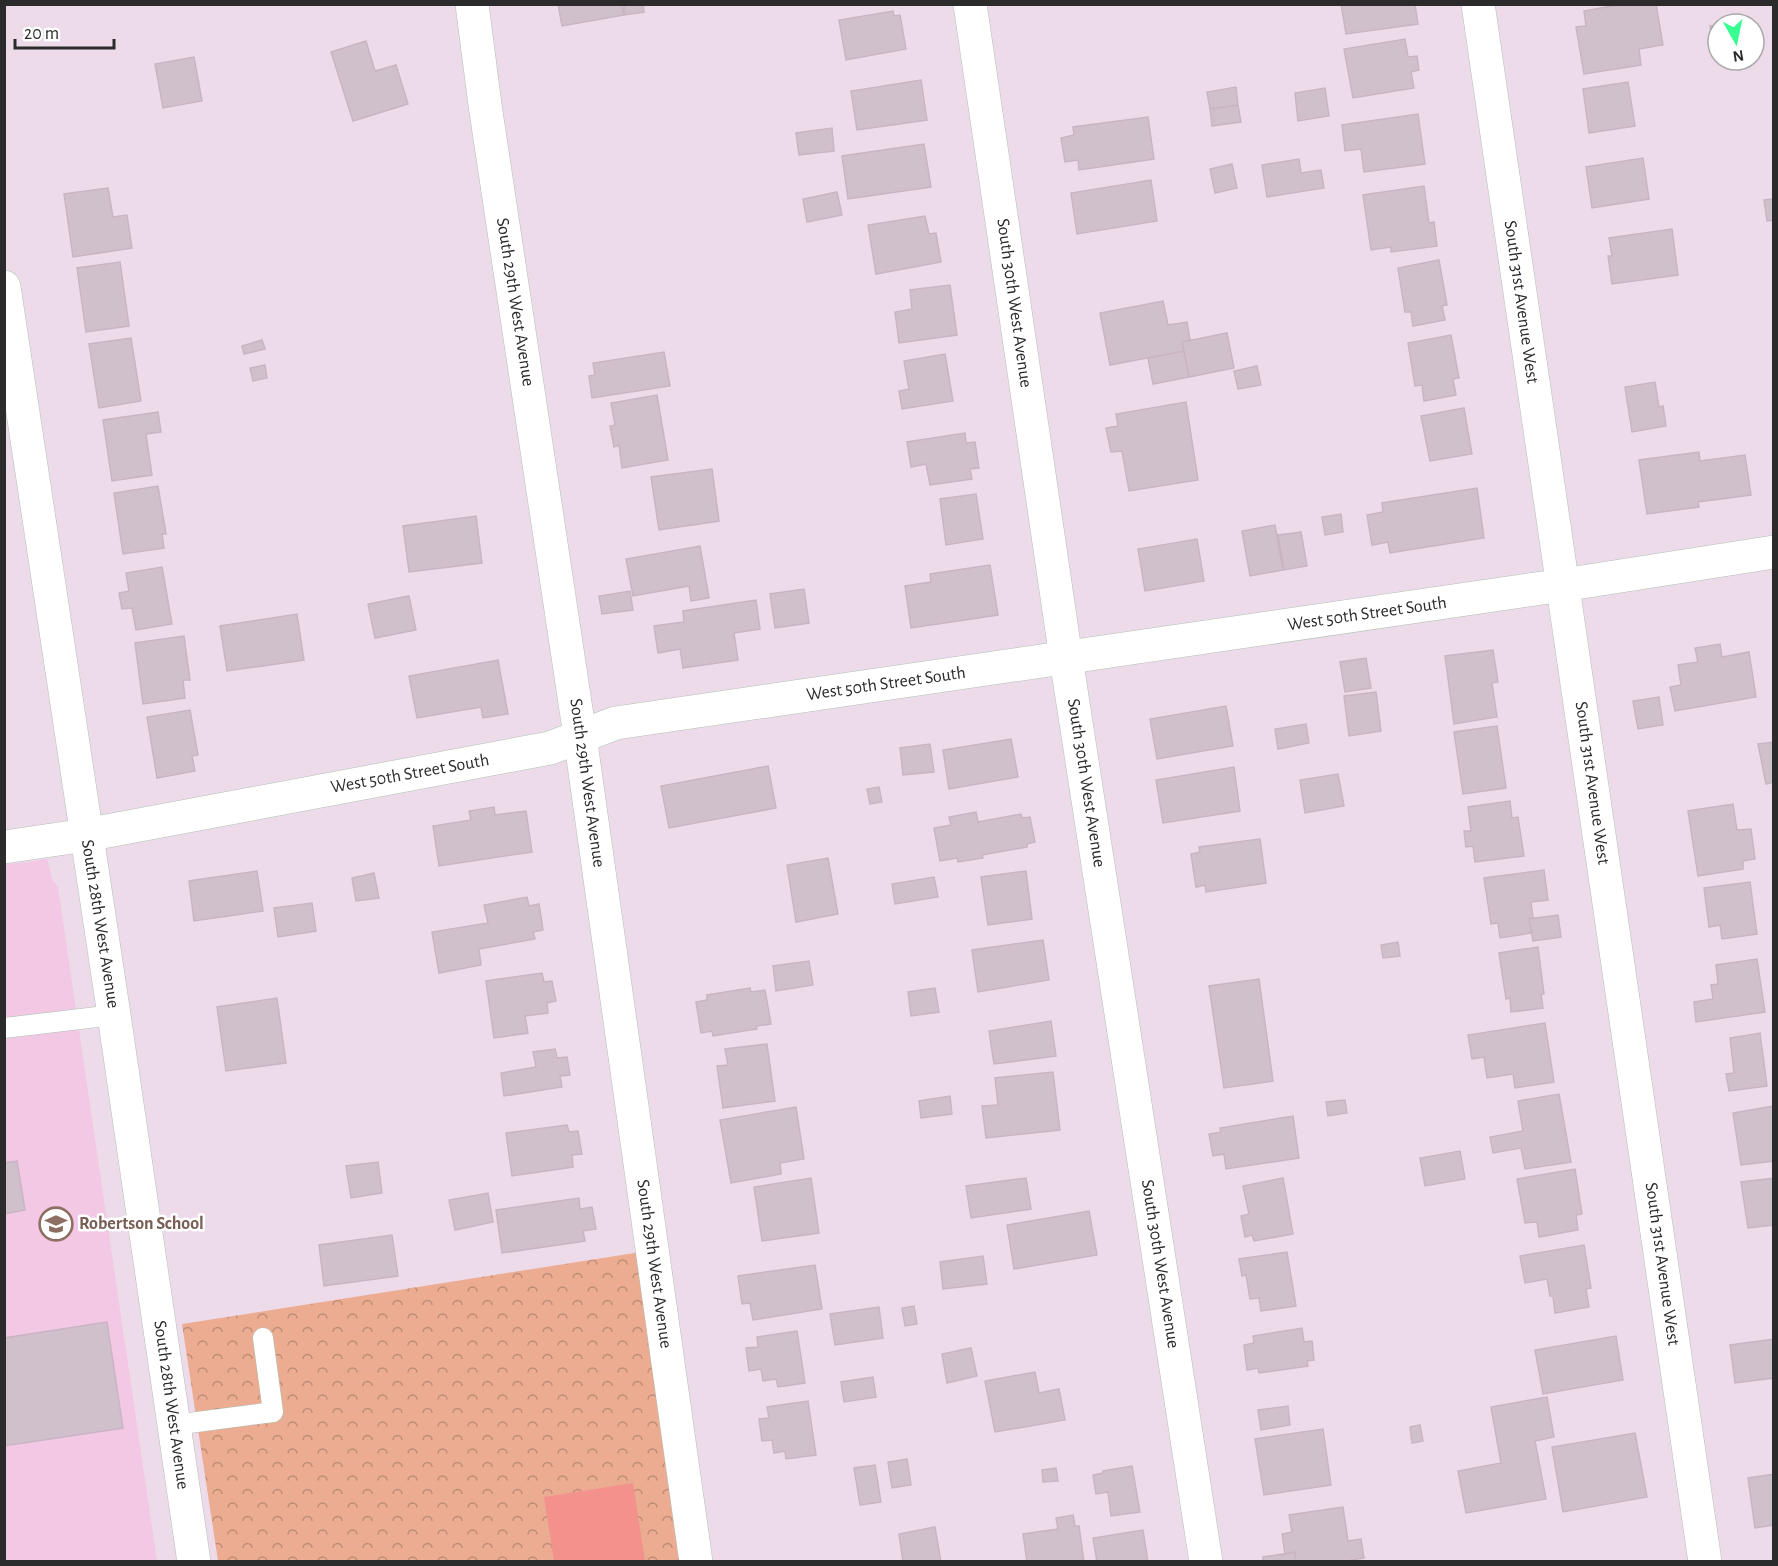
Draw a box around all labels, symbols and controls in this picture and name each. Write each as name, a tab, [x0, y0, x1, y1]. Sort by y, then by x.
scale bar	[15, 12, 114, 50]
north arrow	[1706, 12, 1766, 72]
text: 20 m	[24, 25, 59, 43]
text: N	[1731, 47, 1745, 65]
street label: South 29th West Avenue	[493, 216, 537, 388]
street label: South 30th West Avenue	[993, 217, 1035, 389]
street label: South 31st Avenue West	[1501, 219, 1541, 385]
street label: West 50th Street South	[1286, 594, 1448, 634]
street label: West 50th Street South	[805, 664, 967, 704]
street label: South 29th West Avenue	[566, 697, 608, 869]
street label: South 30th West Avenue	[1064, 697, 1108, 869]
street label: South 31st Avenue West	[1572, 700, 1612, 866]
street label: West 50th Street South	[329, 751, 491, 797]
street label: South 28th West Avenue	[78, 838, 122, 1010]
street label: South 29th West Avenue	[633, 1178, 675, 1350]
street label: South 30th West Avenue	[1138, 1178, 1182, 1350]
street label: South 31st Avenue West	[1642, 1181, 1682, 1347]
school or university icon: Robertson School	[38, 1206, 74, 1242]
place label: Robertson School	[79, 1215, 204, 1233]
street label: South 28th West Avenue	[150, 1319, 192, 1491]

